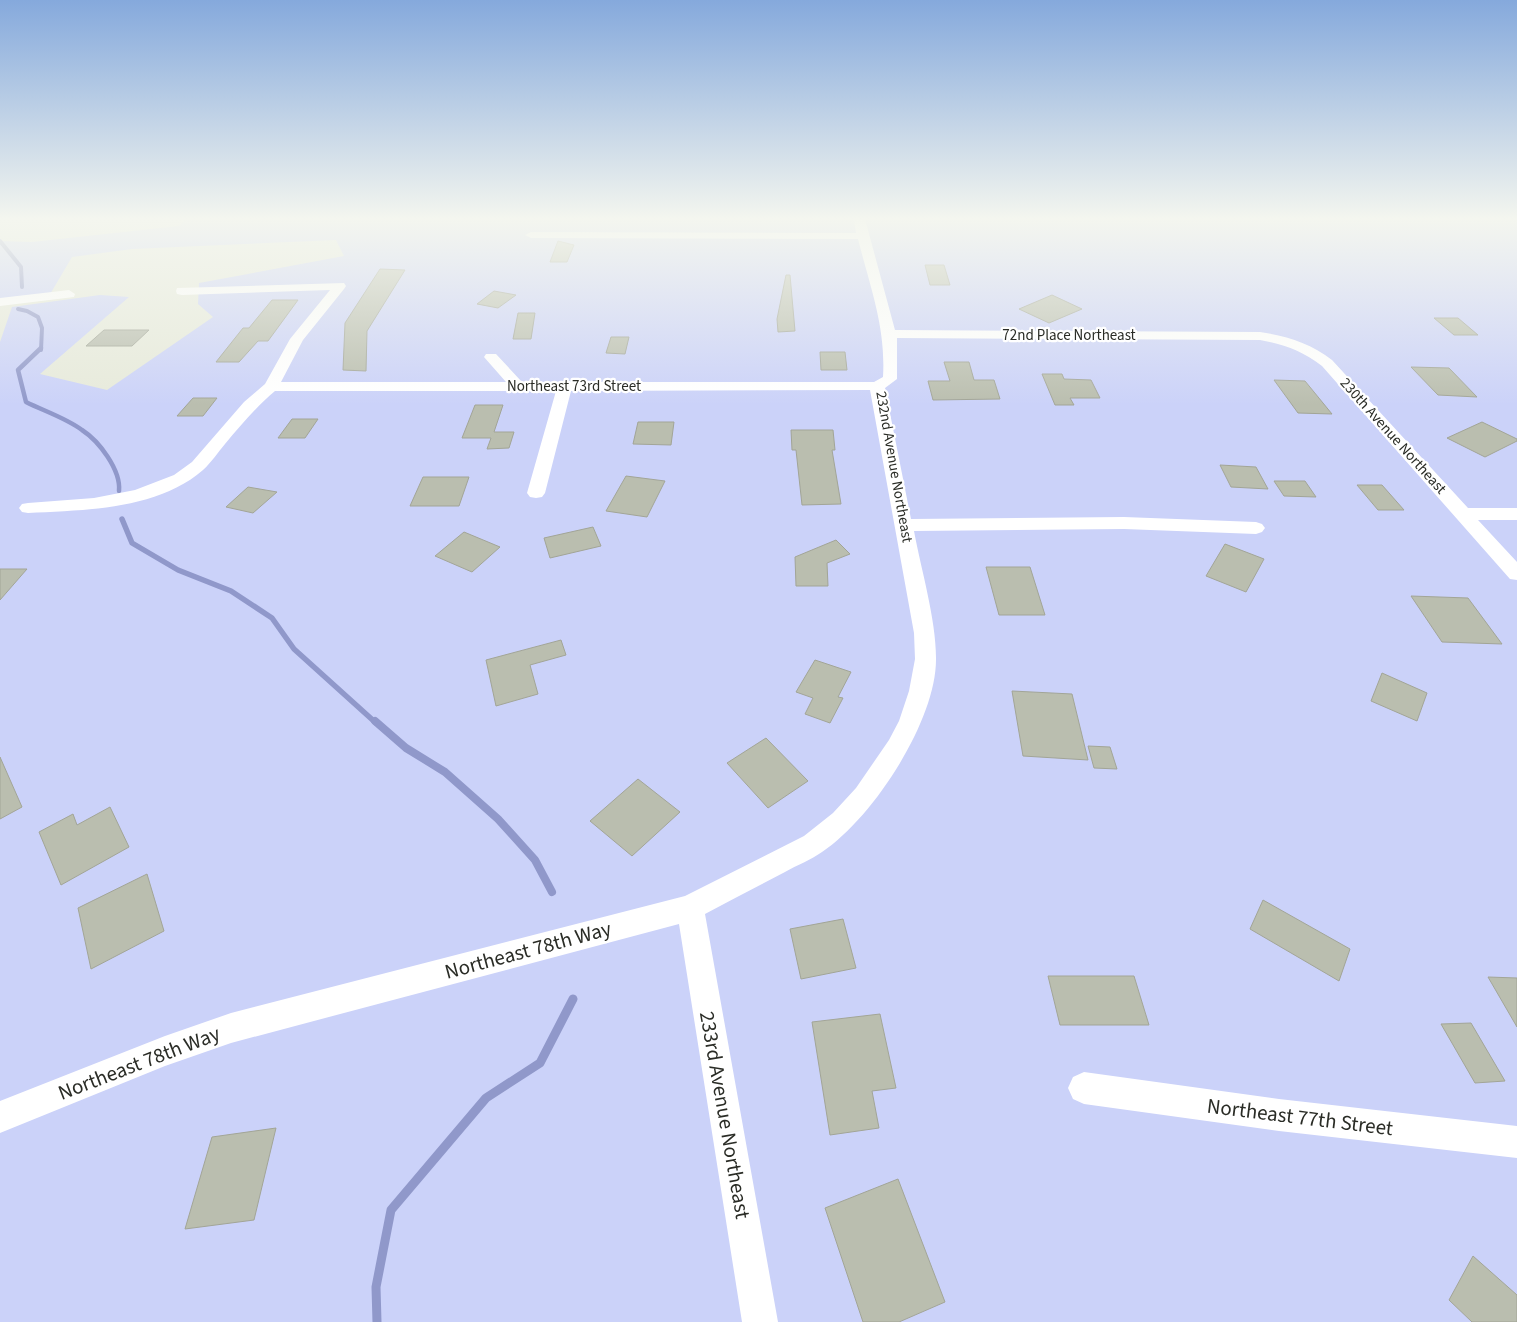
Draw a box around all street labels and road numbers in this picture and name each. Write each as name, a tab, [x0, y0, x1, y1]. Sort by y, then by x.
street label: 72nd Place Northeast	[1002, 325, 1136, 346]
street label: 230th Avenue Northeast	[1335, 373, 1451, 499]
street label: Northeast 73rd Street	[507, 376, 641, 397]
street label: 232nd Avenue Northeast	[870, 390, 918, 544]
street label: Northeast 78th Way	[441, 913, 615, 987]
street label: 233rd Avenue Northeast	[692, 1009, 758, 1221]
street label: Northeast 78th Way	[54, 1018, 225, 1108]
street label: Northeast 77th Street	[1205, 1091, 1395, 1143]

